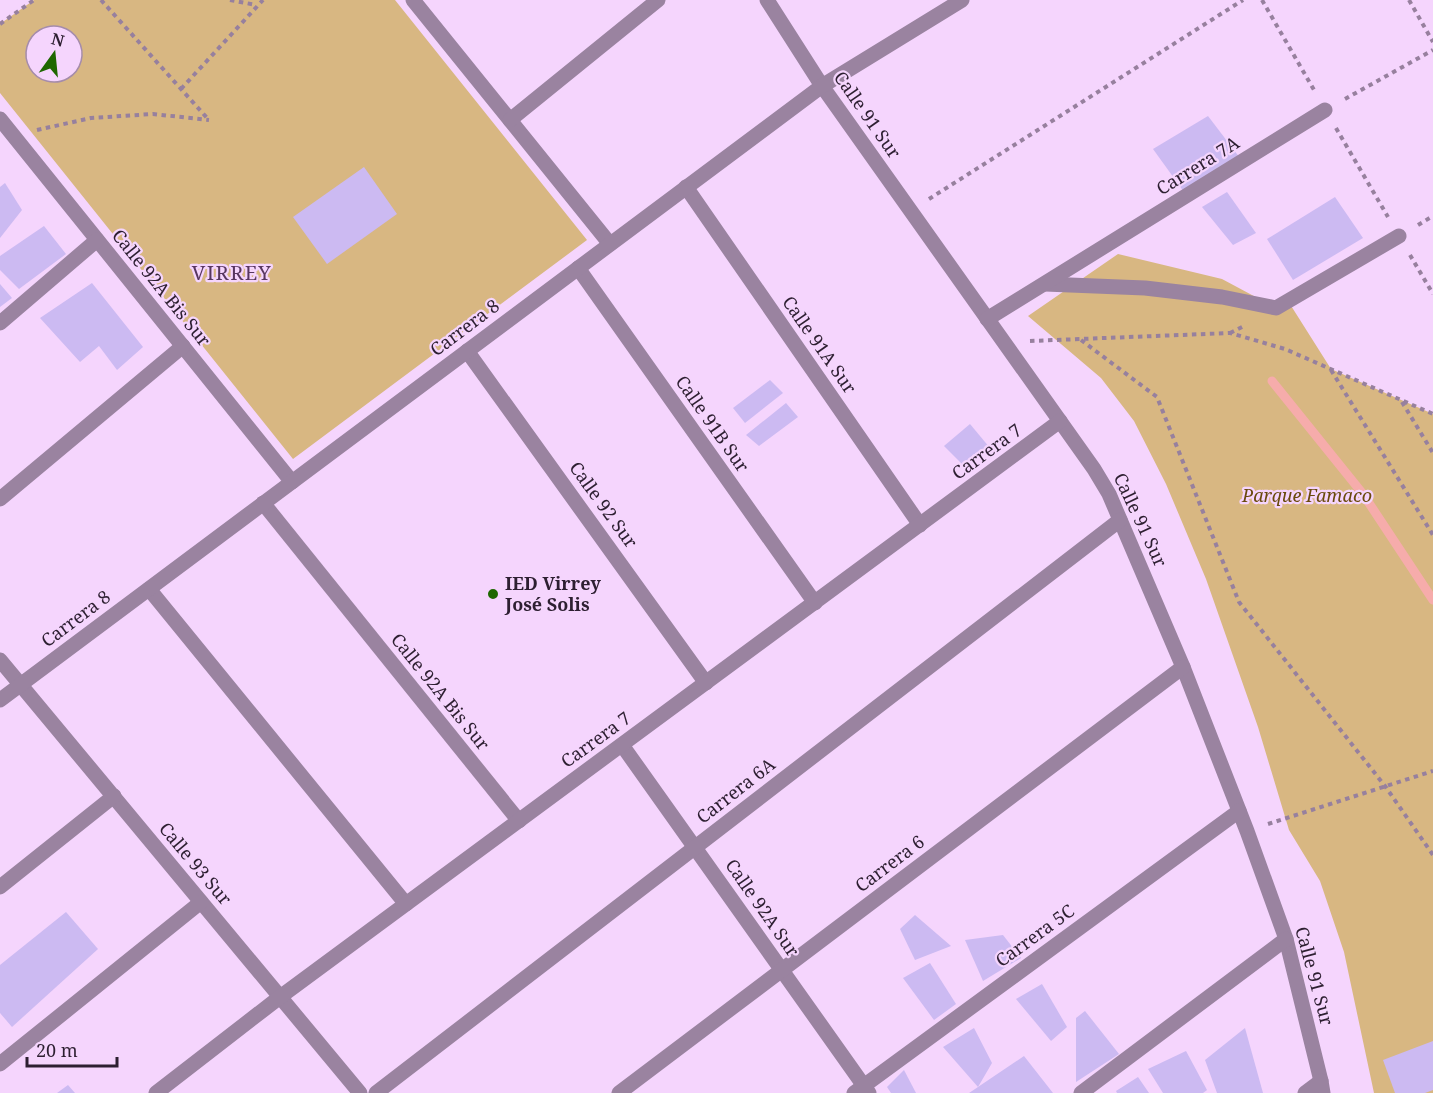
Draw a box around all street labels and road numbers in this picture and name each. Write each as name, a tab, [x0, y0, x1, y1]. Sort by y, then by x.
street label: Calle 91 Sur	[829, 66, 907, 163]
street label: Carrera 7A	[1151, 130, 1244, 200]
street label: Calle 92A Bis Sur	[107, 224, 217, 351]
street label: Calle 91A Sur	[777, 291, 863, 398]
street label: Carrera 8	[425, 293, 504, 361]
street label: Calle 91B Sur	[671, 370, 755, 477]
street label: Carrera 7	[947, 418, 1026, 485]
street label: Calle 92 Sur	[564, 456, 644, 553]
street label: Calle 91 Sur	[1109, 469, 1173, 571]
street label: Carrera 8	[36, 584, 115, 652]
street label: Calle 92A Bis Sur	[386, 628, 496, 755]
street label: Carrera 7	[556, 706, 635, 773]
street label: Carrera 6A	[691, 752, 780, 828]
street label: Calle 93 Sur	[154, 817, 238, 910]
street label: Carrera 6	[850, 829, 929, 897]
street label: Calle 92A Sur	[720, 854, 806, 961]
street label: Carrera 5C	[990, 898, 1079, 972]
street label: Calle 91 Sur	[1290, 924, 1340, 1028]

